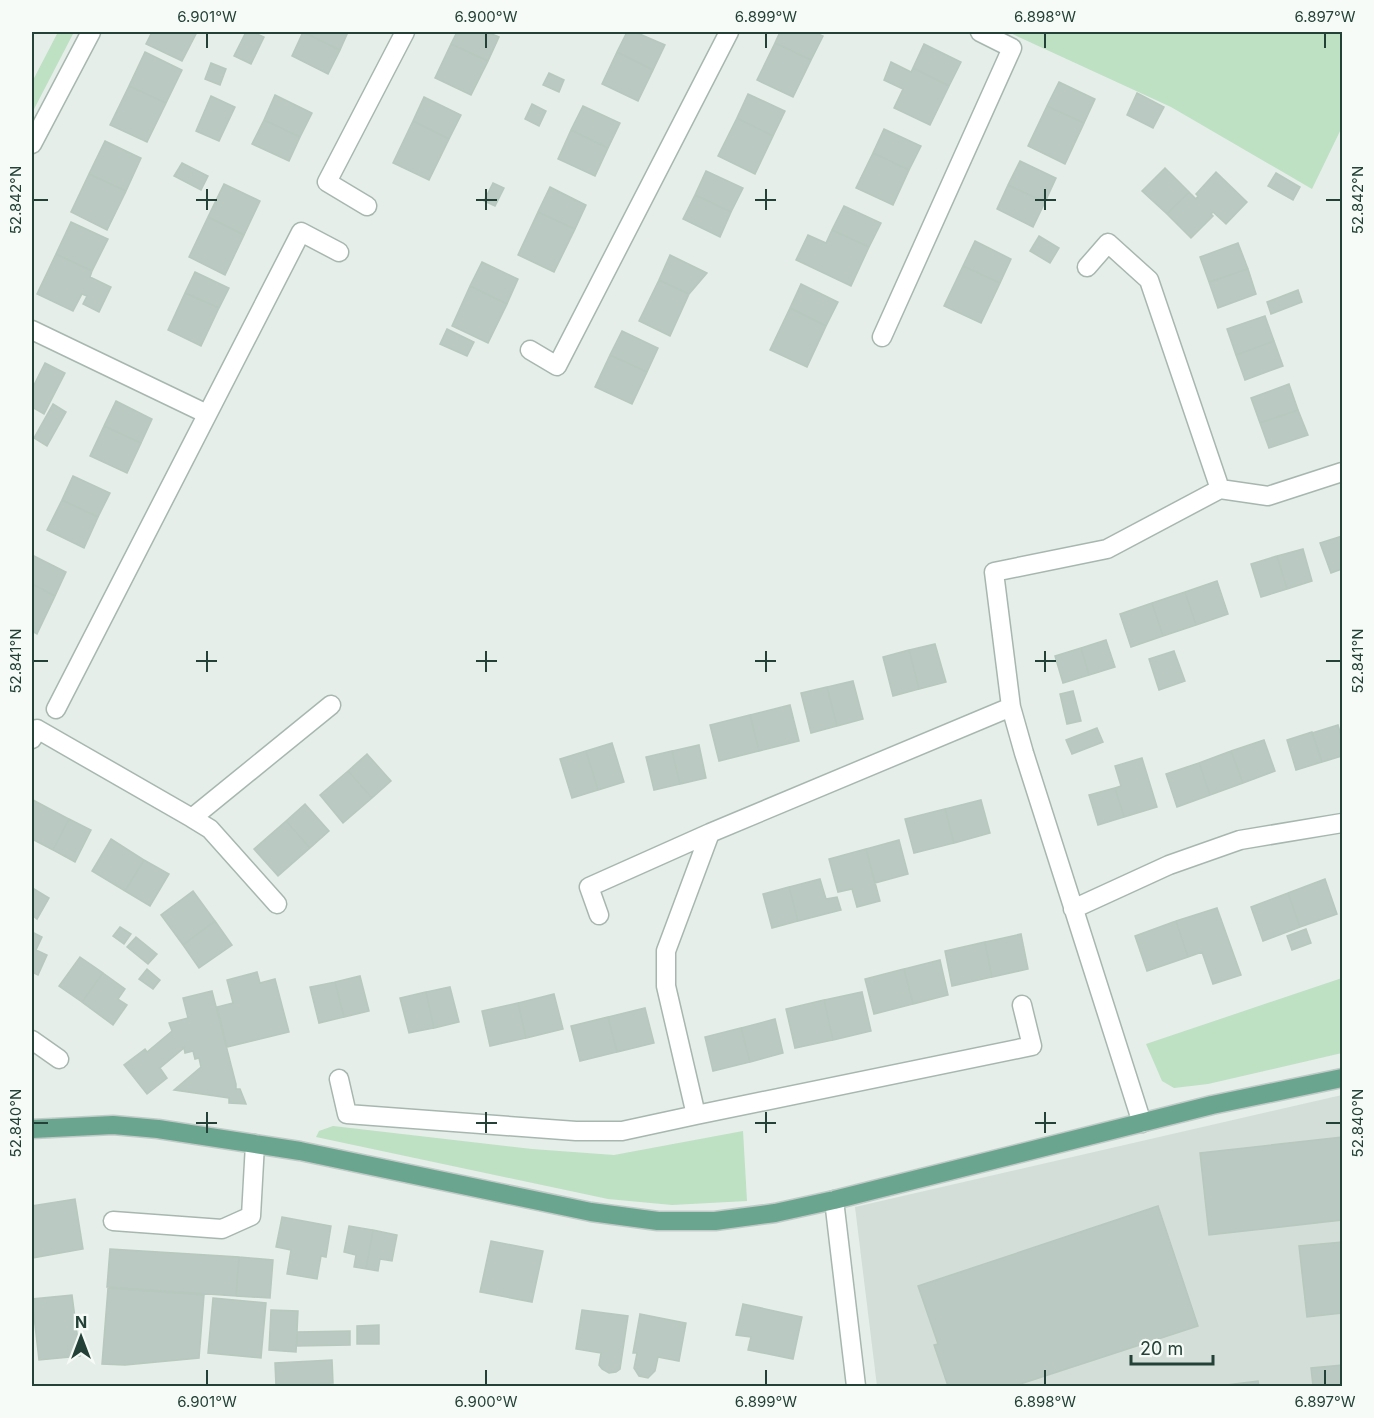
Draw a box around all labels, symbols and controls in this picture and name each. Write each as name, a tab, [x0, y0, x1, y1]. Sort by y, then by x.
text: 6.901°W	[177, 7, 237, 26]
text: 6.900°W	[455, 7, 518, 26]
text: 6.899°W	[735, 7, 797, 26]
text: 6.898°W	[1014, 7, 1076, 26]
text: 6.897°W	[1294, 7, 1356, 26]
text: 52.842°N	[6, 166, 25, 234]
text: 52.842°N	[1348, 166, 1367, 234]
text: 52.841°N	[6, 628, 25, 694]
text: 52.841°N	[1348, 628, 1367, 694]
text: 52.840°N	[6, 1089, 25, 1157]
text: 52.840°N	[1348, 1089, 1367, 1157]
north arrow	[51, 1307, 111, 1367]
text: N	[75, 1312, 87, 1332]
scale bar	[1131, 1328, 1214, 1366]
text: 20 m	[1140, 1338, 1183, 1359]
text: 6.901°W	[177, 1392, 237, 1411]
text: 6.900°W	[455, 1392, 518, 1411]
text: 6.899°W	[735, 1392, 797, 1411]
text: 6.898°W	[1014, 1392, 1076, 1411]
text: 6.897°W	[1294, 1392, 1356, 1411]

